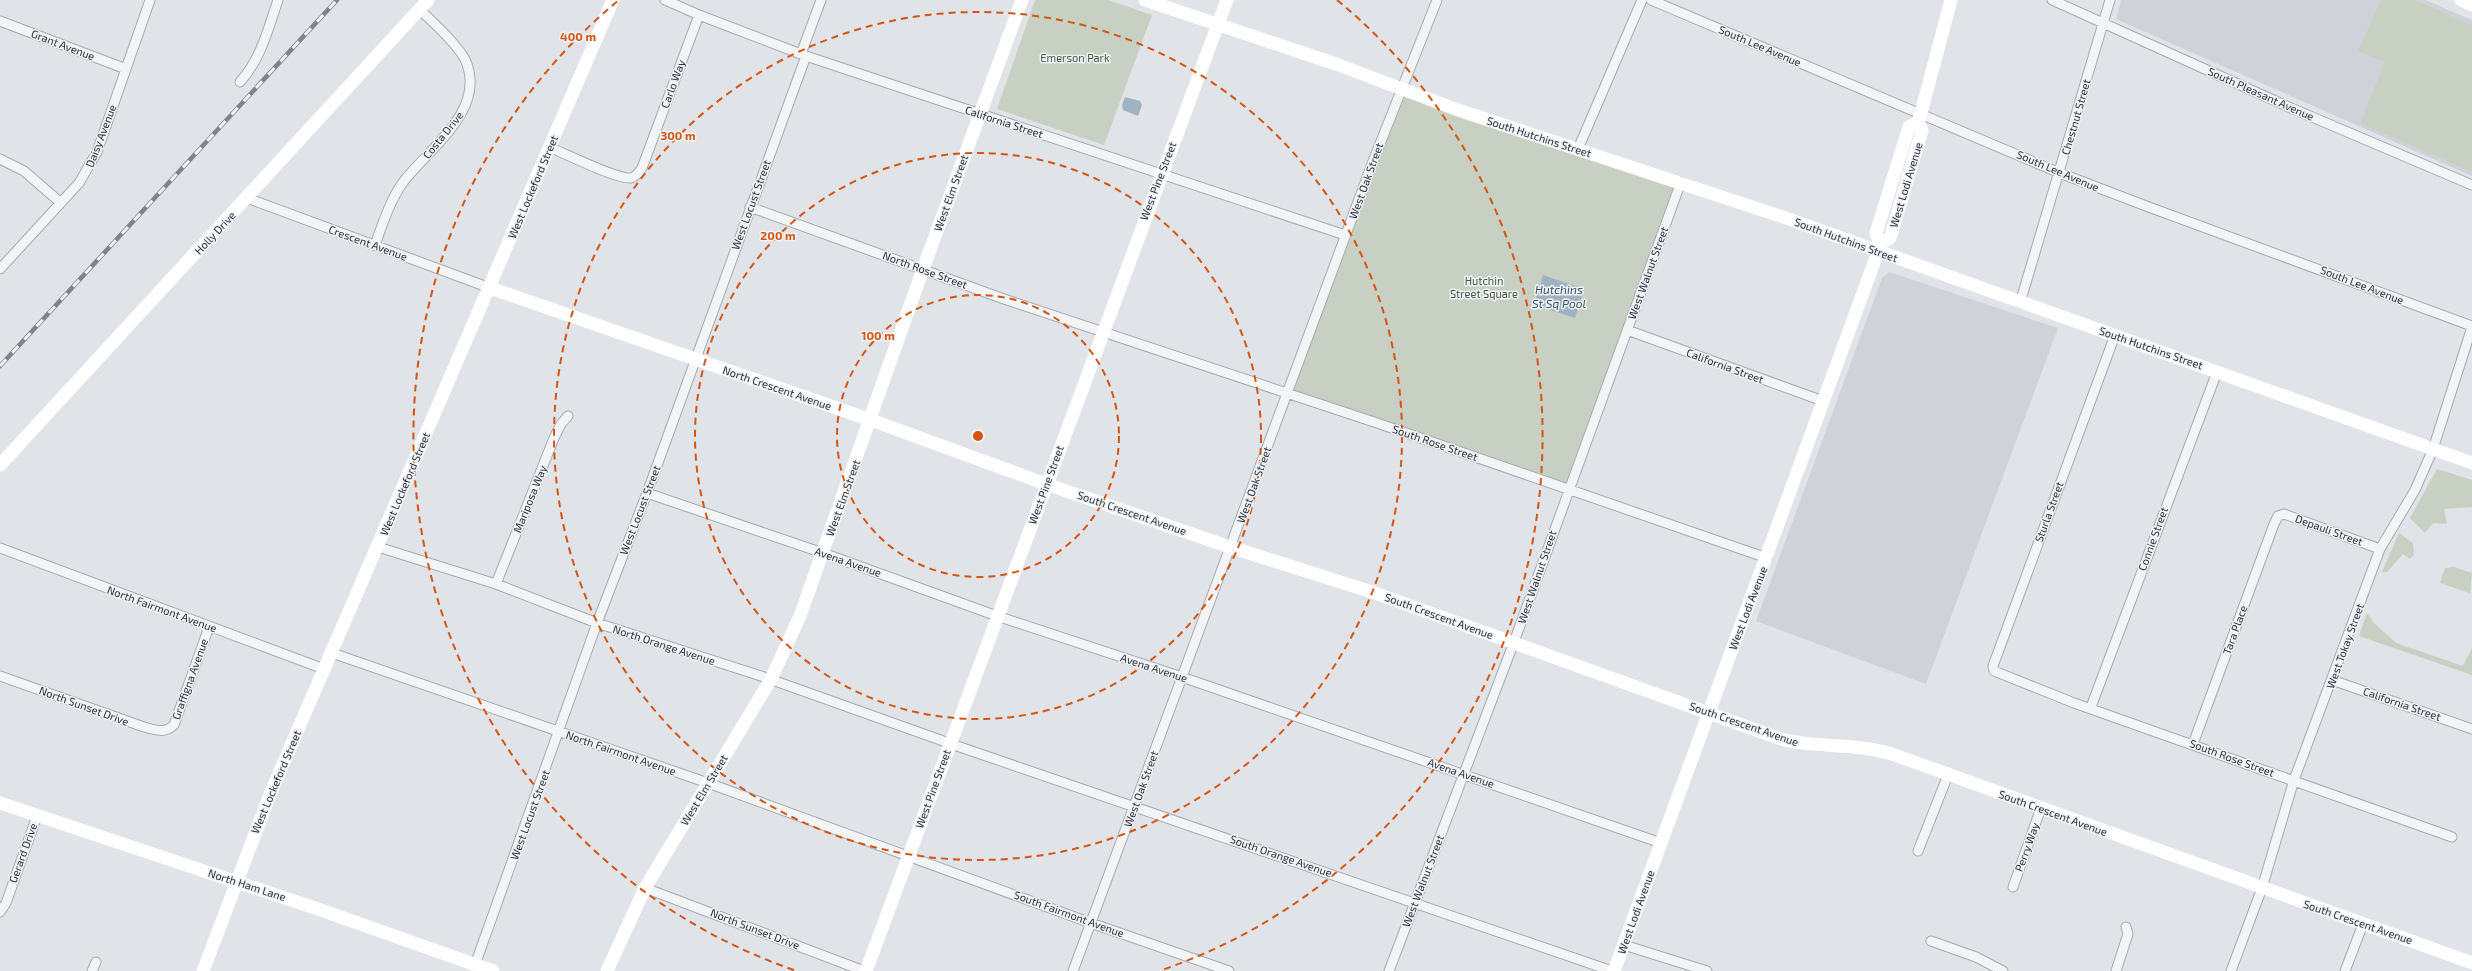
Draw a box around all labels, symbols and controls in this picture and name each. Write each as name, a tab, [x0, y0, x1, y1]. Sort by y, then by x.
street label: South Lee Avenue	[1717, 22, 1803, 69]
street label: Grant Avenue	[30, 26, 97, 63]
text: 400 m	[560, 29, 596, 43]
park label: Emerson Park	[1040, 51, 1110, 64]
street label: Carlo Way	[658, 58, 687, 110]
street label: South Pleasant Avenue	[2206, 64, 2316, 123]
street label: Chestnut Street	[2058, 77, 2093, 156]
street label: Daisy Avenue	[83, 102, 119, 169]
street label: California Street	[964, 103, 1045, 140]
street label: Costa Drive	[420, 108, 466, 161]
street label: South Hutchins Street	[1485, 113, 1593, 160]
text: 300 m	[660, 128, 696, 142]
street label: West Lockeford Street	[505, 133, 560, 240]
street label: West Pine Street	[1137, 140, 1178, 222]
street label: West Oak Street	[1346, 141, 1385, 221]
street label: West Lodi Avenue	[1886, 141, 1925, 229]
street label: South Lee Avenue	[2015, 147, 2101, 194]
street label: West Elm Street	[931, 153, 970, 233]
street label: West Locust Street	[728, 158, 773, 252]
street label: Holly Drive	[191, 208, 238, 257]
street label: South Hutchins Street	[1793, 215, 1900, 264]
street label: Crescent Avenue	[327, 222, 409, 263]
street label: West Walnut Street	[1625, 225, 1670, 321]
text: 200 m	[760, 228, 796, 242]
street label: North Rose Street	[881, 248, 969, 291]
street label: South Lee Avenue	[2319, 263, 2406, 306]
park label: Hutchin Street Square	[1450, 274, 1518, 300]
water label: Hutchins St Sq Pool	[1532, 282, 1586, 310]
street label: South Hutchins Street	[2098, 324, 2205, 371]
text: 100 m	[861, 328, 895, 342]
street label: California Street	[1685, 346, 1766, 386]
street label: North Crescent Avenue	[721, 363, 833, 412]
street label: South Rose Street	[1391, 422, 1479, 463]
centre of rings	[971, 429, 985, 443]
street label: West Lockeford Street	[377, 430, 432, 537]
street label: West Pine Street	[1025, 444, 1066, 526]
street label: West Oak Street	[1234, 445, 1273, 525]
street label: West Elm Street	[823, 458, 862, 538]
street label: Mariposa Way	[510, 463, 549, 534]
street label: West Locust Street	[616, 463, 663, 556]
street label: Sturla Street	[2032, 480, 2065, 544]
street label: South Crescent Avenue	[1076, 488, 1189, 537]
street label: Connie Street	[2135, 505, 2170, 573]
street label: Depauli Street	[2294, 511, 2365, 548]
street label: West Walnut Street	[1514, 529, 1559, 625]
street label: Avena Avenue	[813, 544, 883, 579]
street label: West Lodi Avenue	[1726, 564, 1769, 651]
street label: North Fairmont Avenue	[106, 583, 219, 634]
street label: South Crescent Avenue	[1383, 590, 1495, 641]
street label: West Tokay Street	[2323, 601, 2366, 690]
street label: Tara Place	[2220, 603, 2249, 656]
street label: North Orange Avenue	[611, 622, 717, 667]
street label: Graffigna Avenue	[169, 636, 210, 721]
street label: Avena Avenue	[1119, 651, 1189, 685]
street label: North Sunset Drive	[38, 683, 131, 728]
street label: California Street	[2362, 684, 2443, 723]
street label: South Crescent Avenue	[1688, 699, 1801, 748]
street label: West Lockeford Street	[248, 728, 303, 835]
street label: North Fairmont Avenue	[564, 728, 678, 778]
street label: South Rose Street	[2188, 736, 2276, 779]
street label: West Pine Street	[912, 748, 953, 830]
street label: West Oak Street	[1121, 749, 1160, 829]
street label: West Elm Street	[677, 752, 730, 828]
street label: Avena Avenue	[1426, 755, 1496, 790]
street label: West Locust Street	[507, 768, 552, 862]
street label: South Crescent Avenue	[1997, 787, 2109, 838]
street label: Perry Way	[2012, 820, 2041, 873]
street label: Gerard Drive	[6, 821, 39, 884]
street label: South Orange Avenue	[1228, 832, 1334, 879]
street label: West Walnut Street	[1399, 833, 1446, 929]
street label: North Ham Lane	[207, 866, 288, 903]
street label: West Lodi Avenue	[1614, 868, 1657, 956]
street label: South Fairmont Avenue	[1012, 888, 1126, 940]
street label: South Crescent Avenue	[2302, 897, 2415, 946]
street label: North Sunset Drive	[709, 906, 802, 952]

